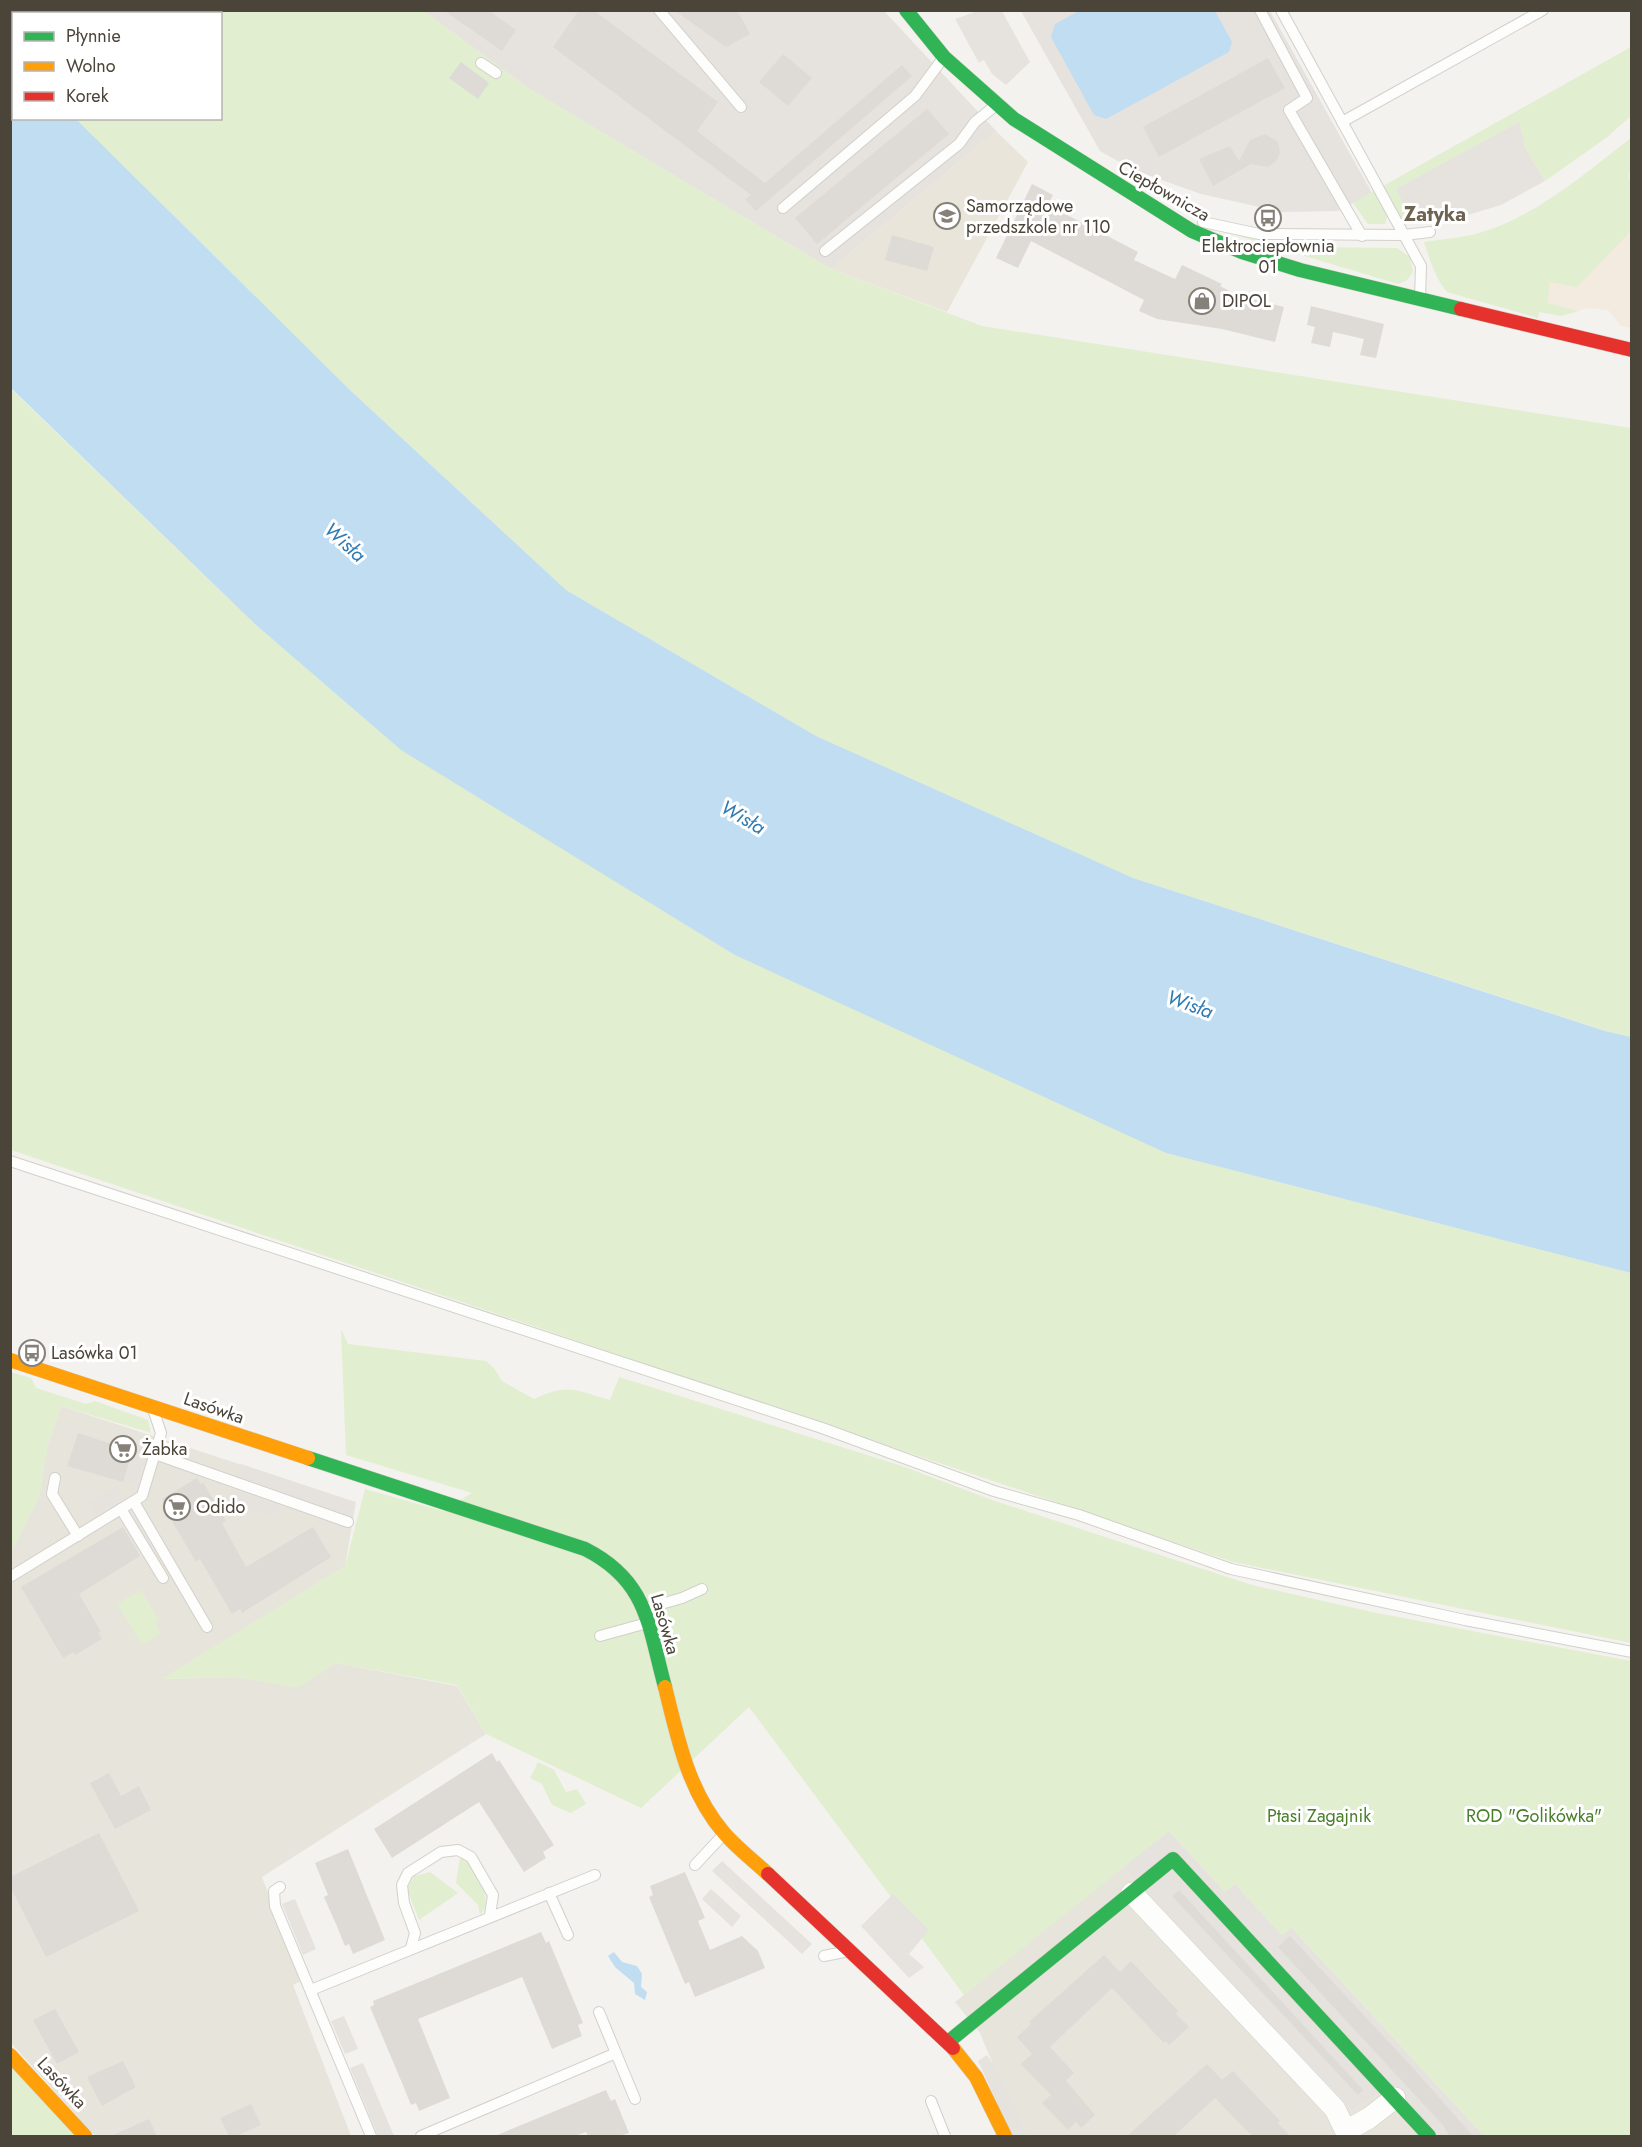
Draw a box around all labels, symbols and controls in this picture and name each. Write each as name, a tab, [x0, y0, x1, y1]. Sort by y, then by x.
legend	[12, 12, 222, 120]
text: Płynnie	[66, 23, 121, 49]
text: Wolno	[66, 53, 116, 79]
text: Korek	[66, 83, 109, 109]
street label: Ciepłownicza	[1113, 154, 1215, 228]
place label: Samorządowe przedszkole nr 110	[966, 193, 1111, 240]
district label: Zatyka	[1404, 200, 1466, 229]
school or university icon: Samorządowe przedszkole nr 110	[932, 201, 962, 231]
bus stop icon: Elektrociepłownia 01	[1253, 203, 1283, 233]
place label: Elektrociepłownia 01	[1202, 233, 1334, 280]
shop icon: DIPOL	[1187, 286, 1217, 316]
place label: DIPOL	[1222, 288, 1271, 314]
water label: Wisła	[317, 516, 372, 569]
water label: Wisła	[715, 793, 771, 842]
water label: Wisła	[1163, 983, 1217, 1026]
bus stop icon: Lasówka 01	[17, 1338, 47, 1368]
place label: Lasówka 01	[51, 1340, 138, 1366]
street label: Lasówka	[180, 1386, 248, 1430]
supermarket icon: Żabka	[108, 1434, 138, 1464]
place label: Żabka	[142, 1436, 187, 1462]
supermarket icon: Odido	[162, 1492, 192, 1522]
place label: Odido	[196, 1494, 245, 1520]
street label: Lasówka	[644, 1590, 686, 1658]
park label: Ptasi Zagajnik	[1267, 1803, 1371, 1829]
park label: ROD "Golikówka"	[1466, 1803, 1602, 1829]
street label: Lasówka	[31, 2051, 93, 2115]

